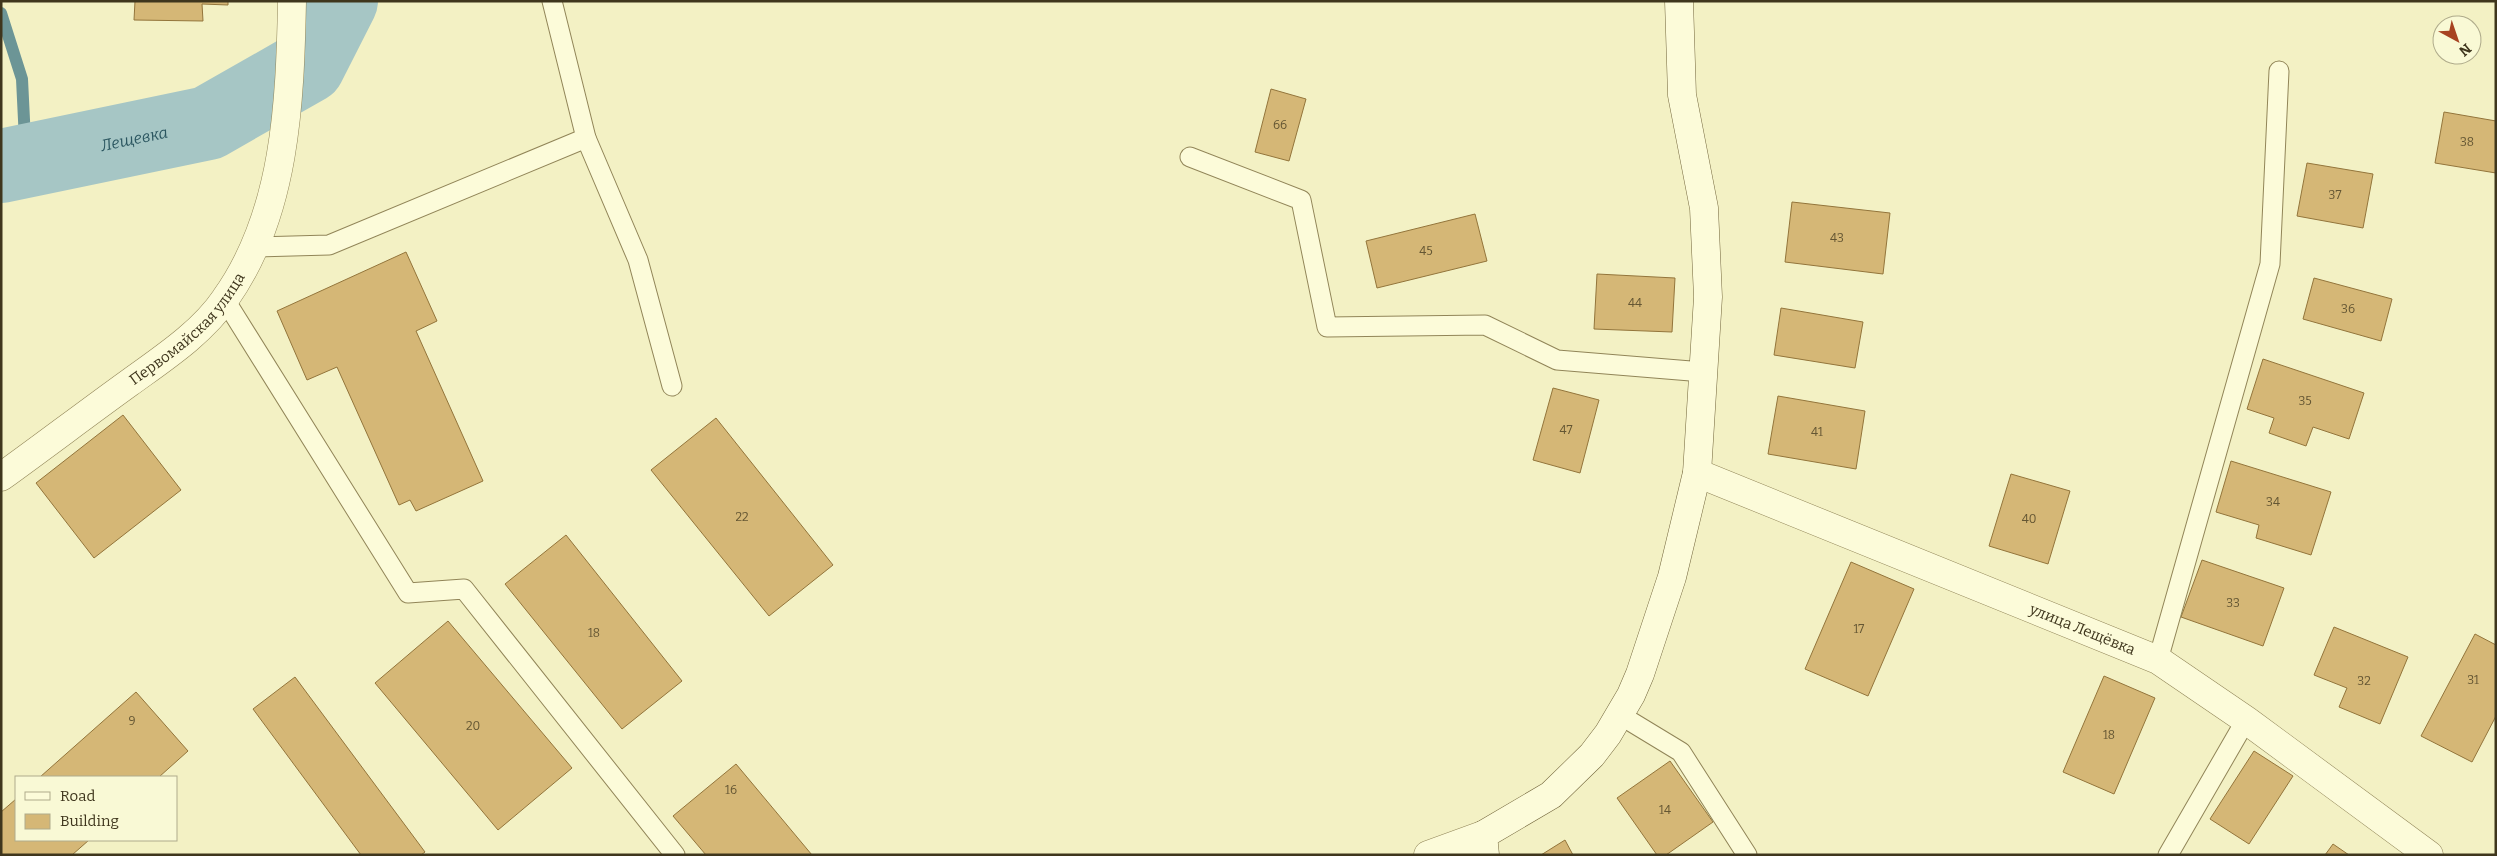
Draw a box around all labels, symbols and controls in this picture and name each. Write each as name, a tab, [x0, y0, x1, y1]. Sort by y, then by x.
north arrow	[2432, 15, 2482, 65]
text: N	[2455, 40, 2475, 60]
house number: 66	[1273, 118, 1287, 132]
water label: Лещевка	[98, 122, 169, 155]
house number: 38	[2460, 135, 2474, 149]
house number: 37	[2329, 188, 2341, 202]
house number: 43	[1830, 231, 1844, 245]
house number: 45	[1419, 244, 1433, 258]
street label: Первомайская улица	[126, 270, 249, 389]
house number: 44	[1628, 296, 1642, 310]
house number: 36	[2341, 302, 2355, 316]
house number: 35	[2298, 394, 2312, 408]
house number: 47	[1560, 423, 1572, 437]
house number: 41	[1811, 425, 1823, 439]
house number: 34	[2266, 495, 2280, 509]
house number: 22	[735, 510, 749, 524]
house number: 40	[2022, 512, 2036, 526]
house number: 33	[2226, 596, 2240, 610]
street label: улица Лещёвка	[2026, 600, 2138, 659]
house number: 17	[1854, 622, 1864, 636]
house number: 18	[588, 626, 600, 640]
house number: 31	[2467, 673, 2479, 687]
house number: 32	[2357, 674, 2371, 688]
house number: 9	[128, 714, 136, 728]
house number: 20	[466, 719, 480, 733]
house number: 18	[2103, 728, 2115, 742]
legend	[15, 776, 178, 841]
house number: 16	[725, 783, 737, 797]
text: Road	[60, 787, 95, 805]
house number: 14	[1659, 803, 1671, 817]
text: Building	[60, 812, 119, 830]

